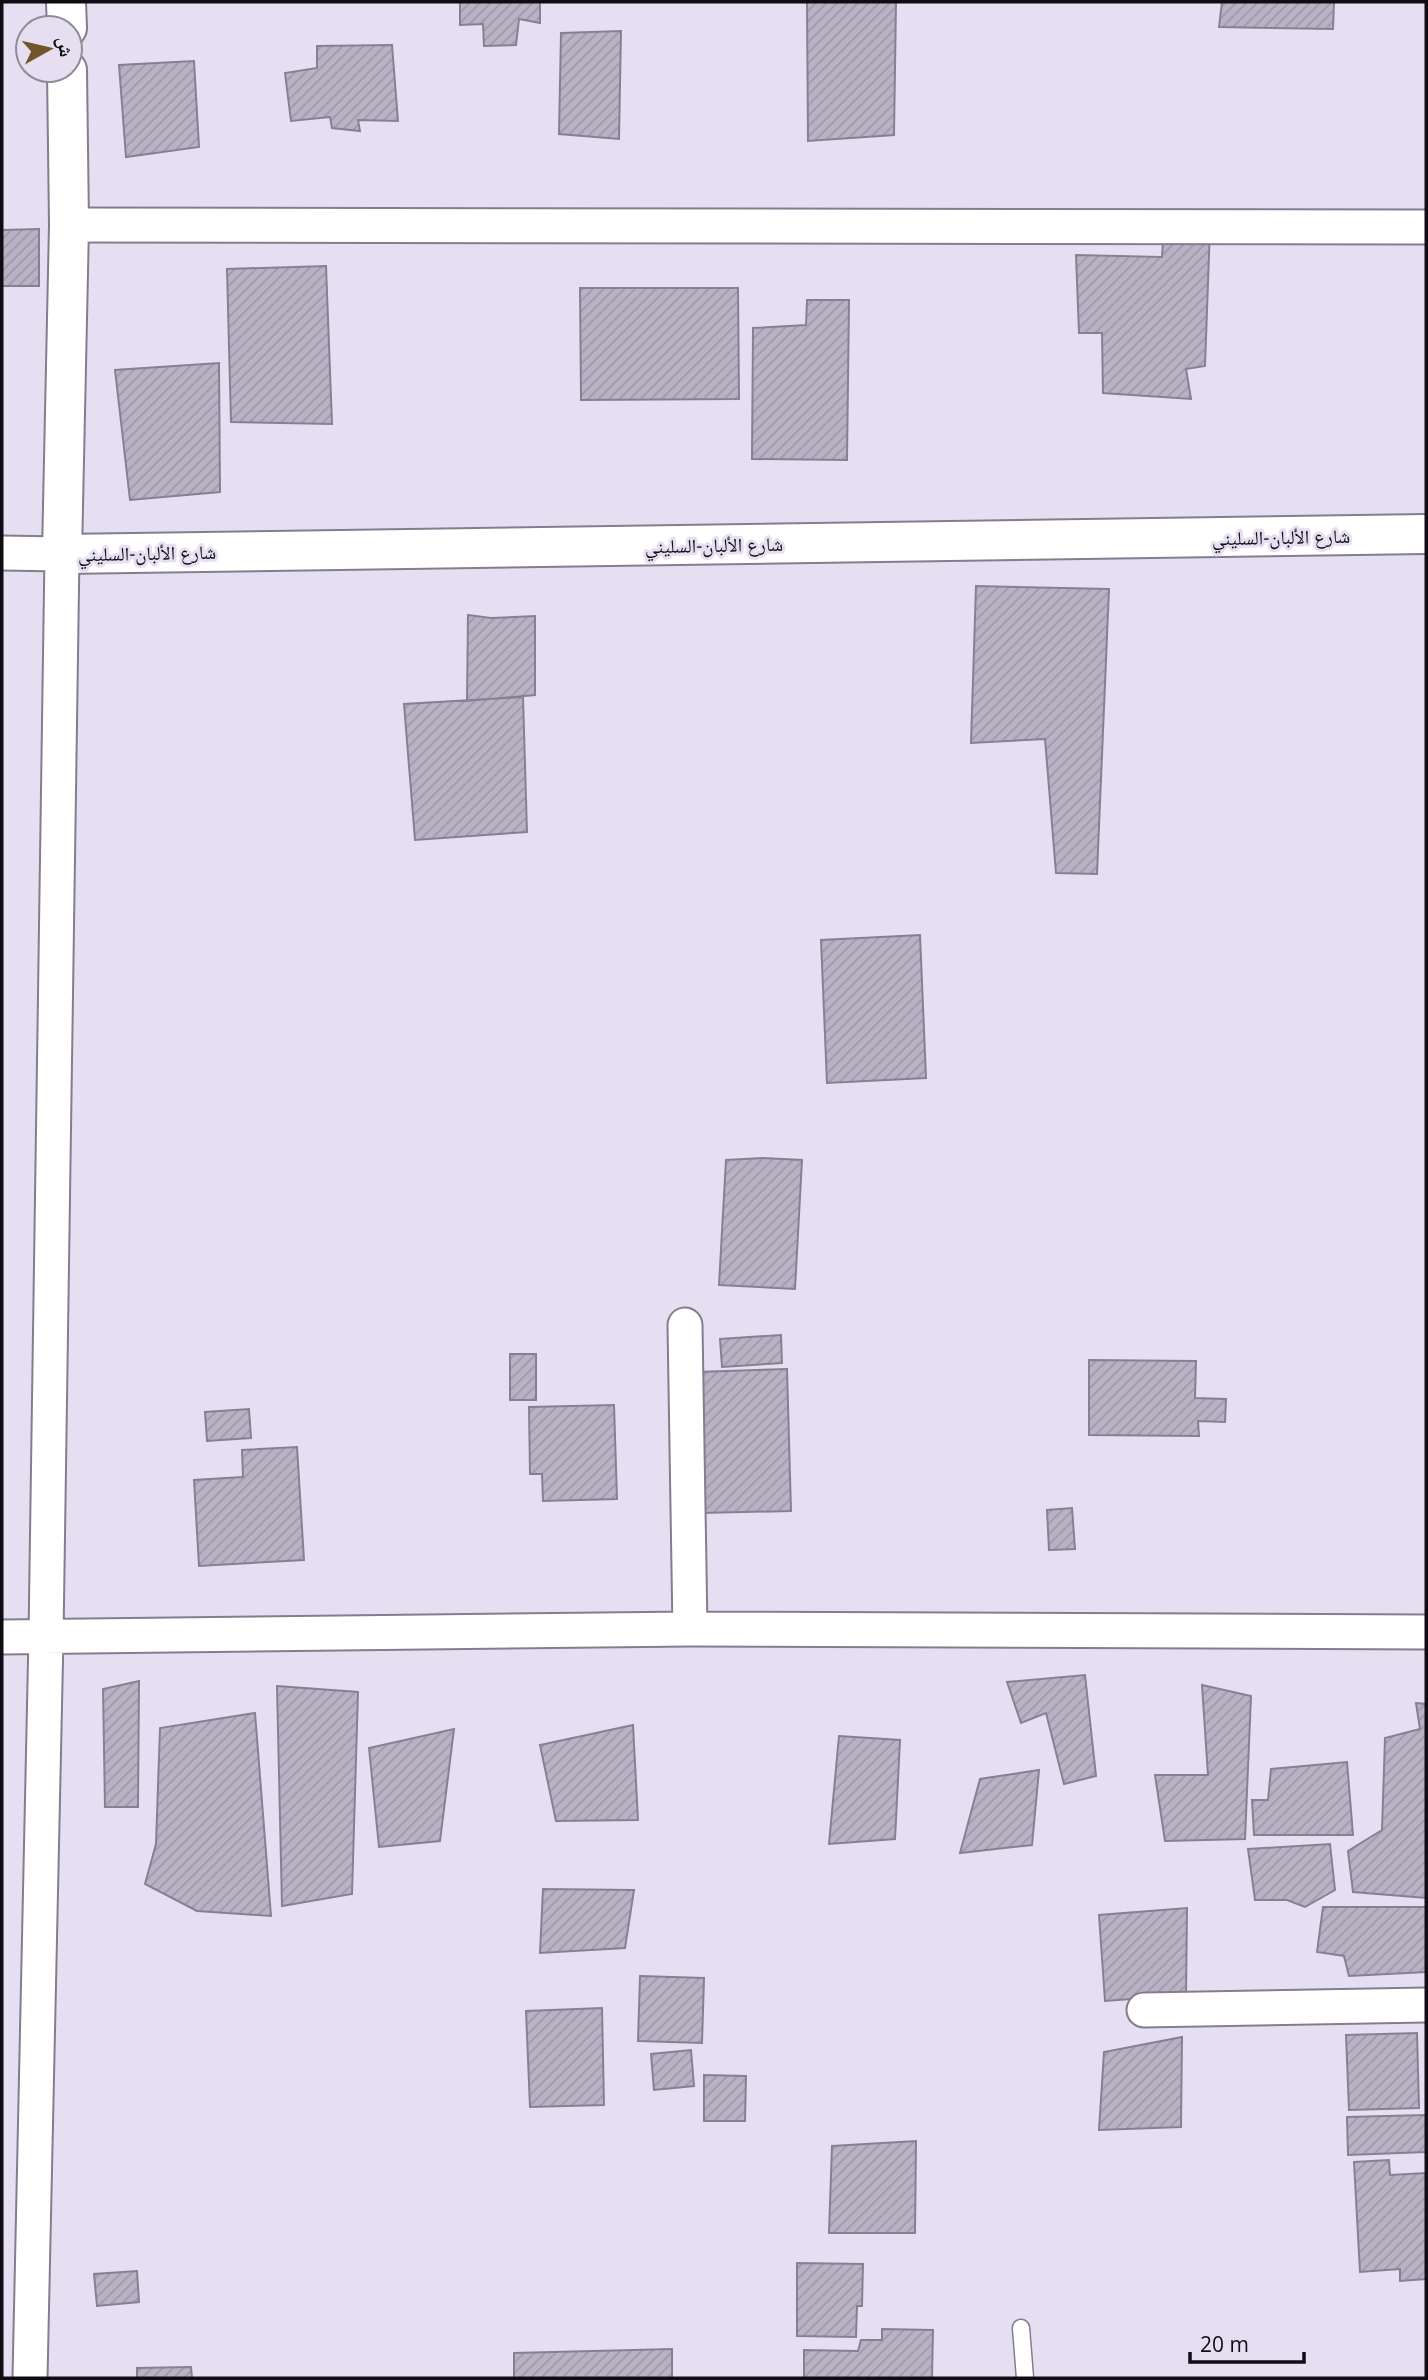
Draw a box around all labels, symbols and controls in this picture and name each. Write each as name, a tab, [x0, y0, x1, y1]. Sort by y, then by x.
north arrow	[14, 14, 84, 84]
text: ش	[52, 35, 80, 58]
street label: شارع الألبان-السليني	[1212, 523, 1350, 554]
street label: شارع الألبان-السليني	[645, 531, 783, 562]
street label: شارع الألبان-السليني	[78, 539, 216, 570]
scale bar	[1190, 2320, 1304, 2364]
text: 20 m	[1200, 2330, 1249, 2358]

